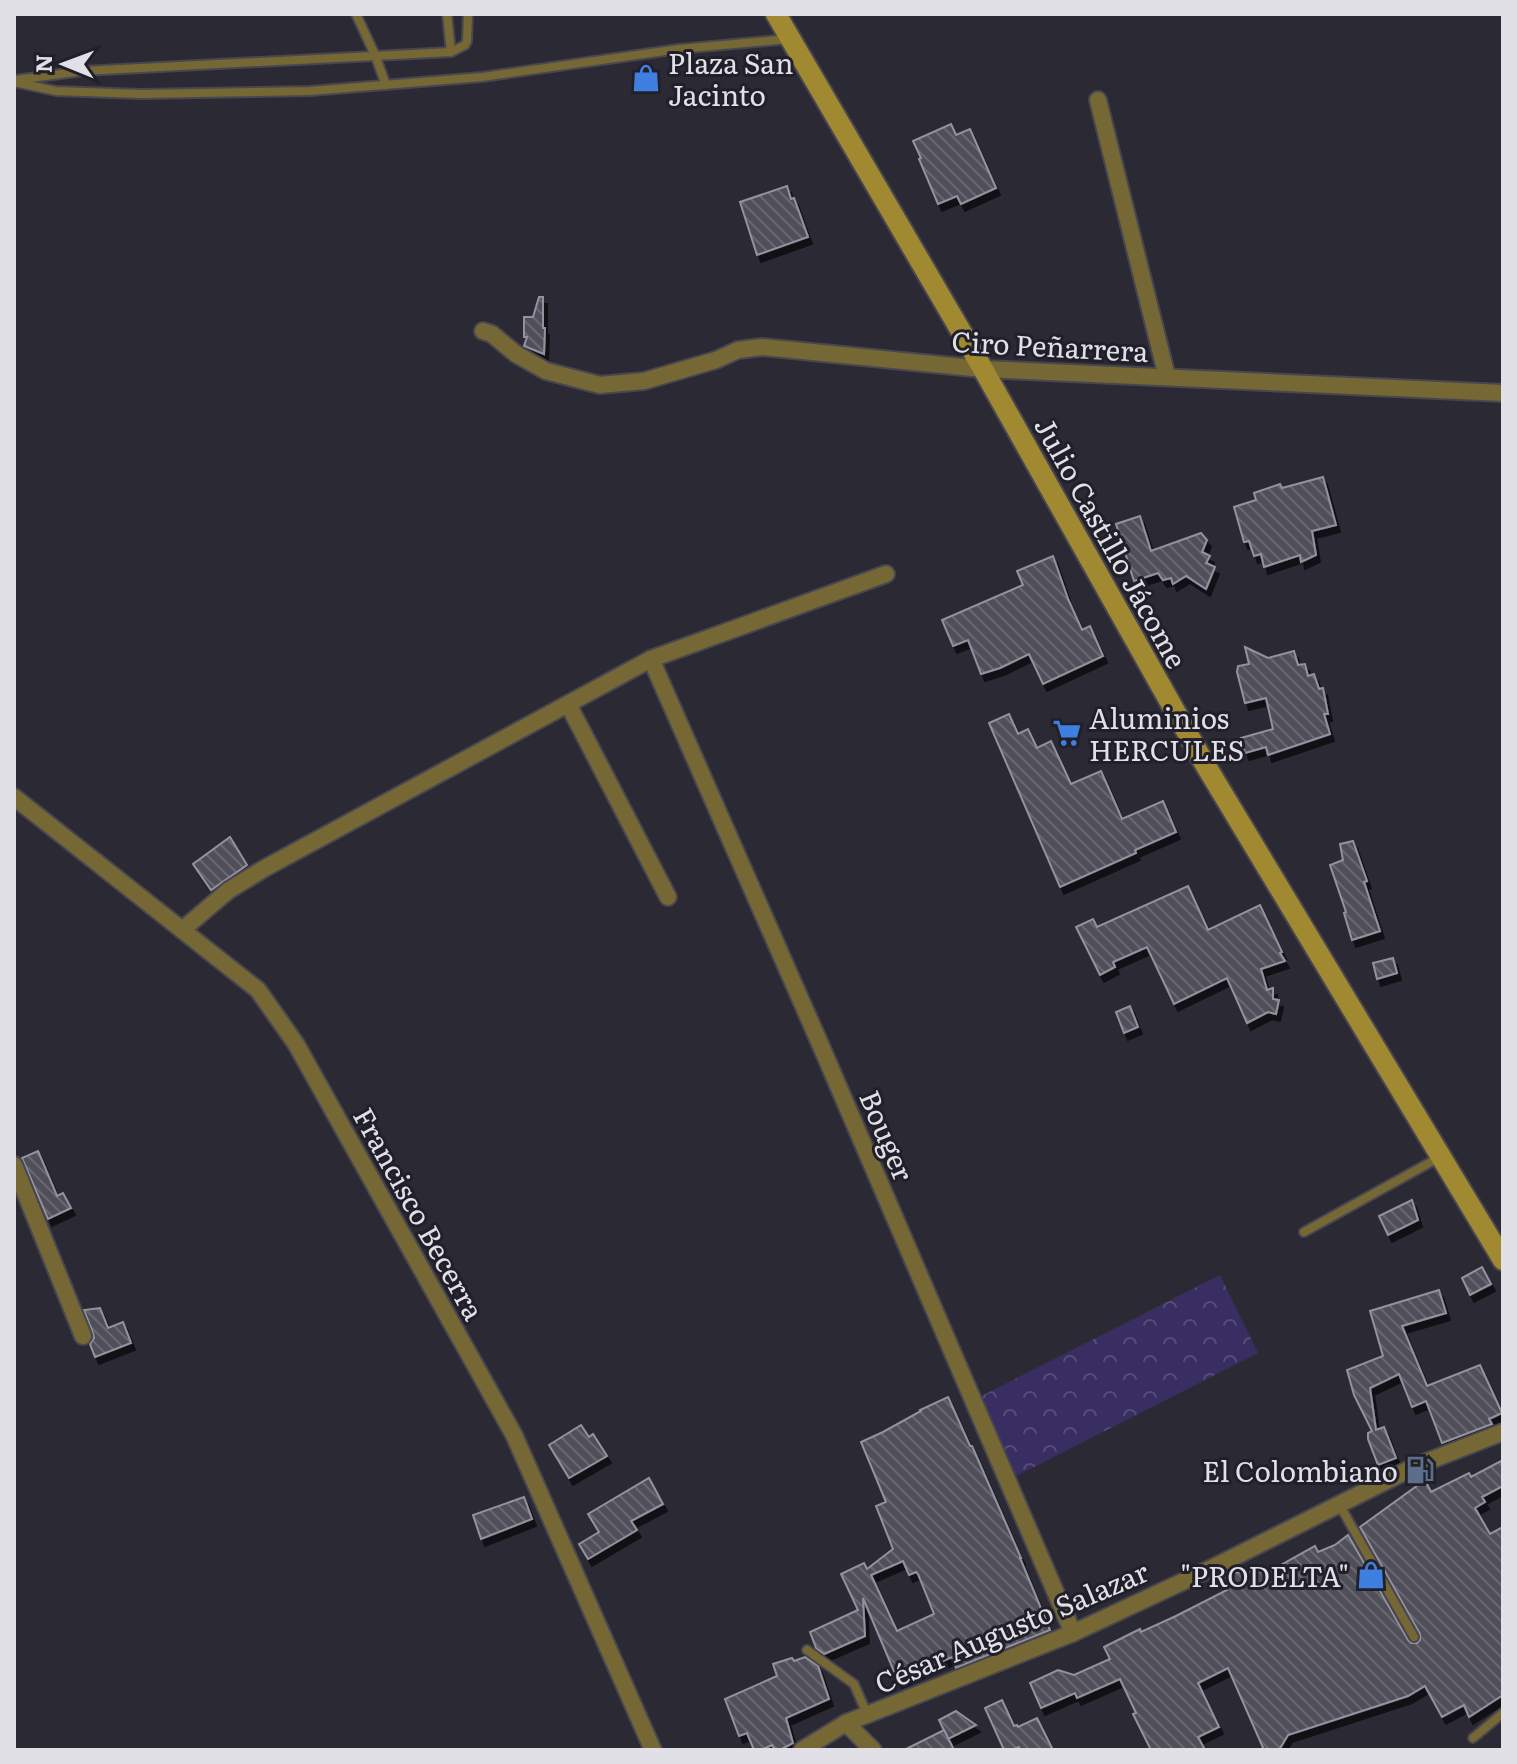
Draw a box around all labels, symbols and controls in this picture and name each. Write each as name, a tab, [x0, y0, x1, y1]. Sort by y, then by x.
north arrow	[24, 24, 104, 104]
place label: Plaza San Jacinto	[668, 41, 793, 115]
text: N	[26, 54, 59, 73]
shop icon: Plaza San Jacinto	[631, 63, 661, 93]
street label: Ciro Peñarrera	[950, 319, 1150, 371]
street label: Julio Castillo Jácome	[1025, 409, 1199, 675]
place label: Aluminios HERCULES	[1089, 696, 1244, 770]
supermarket icon: Aluminios HERCULES	[1052, 718, 1082, 748]
street label: Bouger	[850, 1083, 926, 1188]
street label: Francisco Becerra	[344, 1099, 496, 1327]
place label: El Colombiano	[1202, 1449, 1398, 1491]
fuel station icon: El Colombiano	[1405, 1455, 1435, 1485]
street label: César Augusto Salazar	[868, 1549, 1155, 1703]
place label: "PRODELTA"	[1180, 1554, 1349, 1596]
shop icon: "PRODELTA"	[1356, 1560, 1386, 1590]

